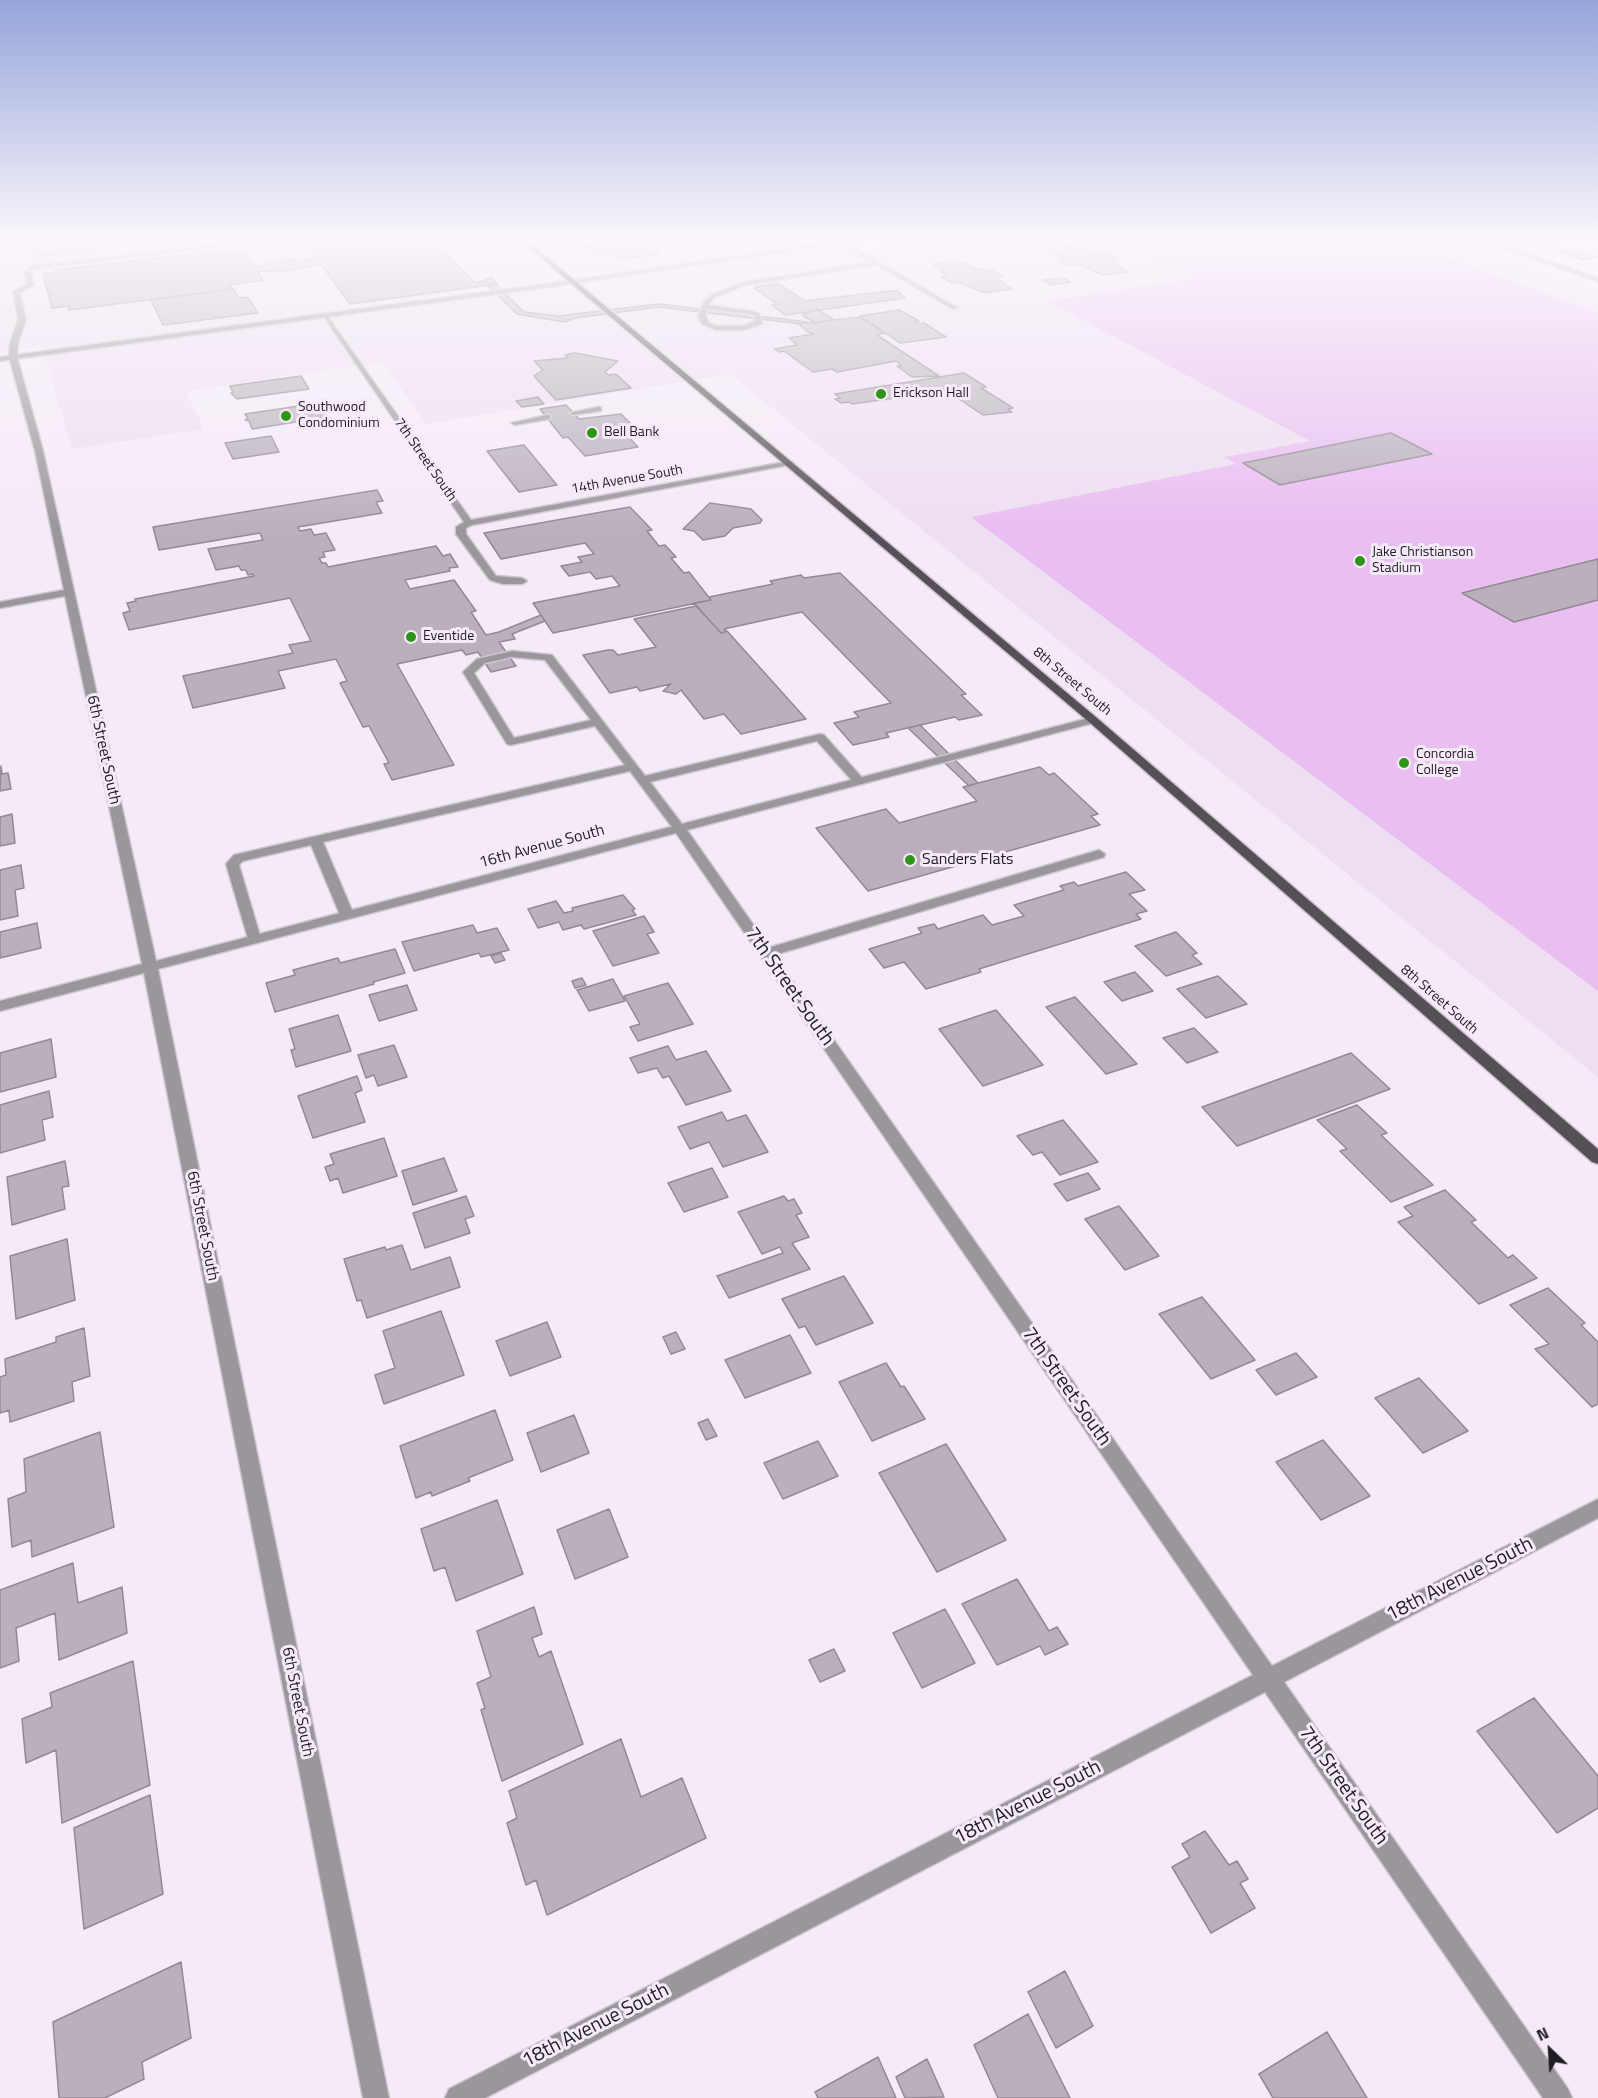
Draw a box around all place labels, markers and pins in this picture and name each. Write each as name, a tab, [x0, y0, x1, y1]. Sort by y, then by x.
place label: Erickson Hall	[893, 386, 969, 402]
marker: Erickson Hall	[874, 387, 888, 401]
place label: Southwood Condominium	[298, 400, 380, 432]
marker: Southwood Condominium	[279, 409, 293, 423]
place label: Bell Bank	[604, 425, 659, 441]
marker: Bell Bank	[585, 426, 599, 440]
place label: Jake Christianson Stadium	[1372, 545, 1473, 578]
marker: Jake Christianson Stadium	[1353, 554, 1367, 568]
place label: Eventide	[423, 629, 474, 645]
marker: Eventide	[404, 630, 418, 644]
place label: Concordia College	[1416, 747, 1474, 780]
marker: Concordia College	[1397, 756, 1411, 770]
place label: Sanders Flats	[922, 850, 1014, 870]
marker: Sanders Flats	[903, 853, 917, 867]

